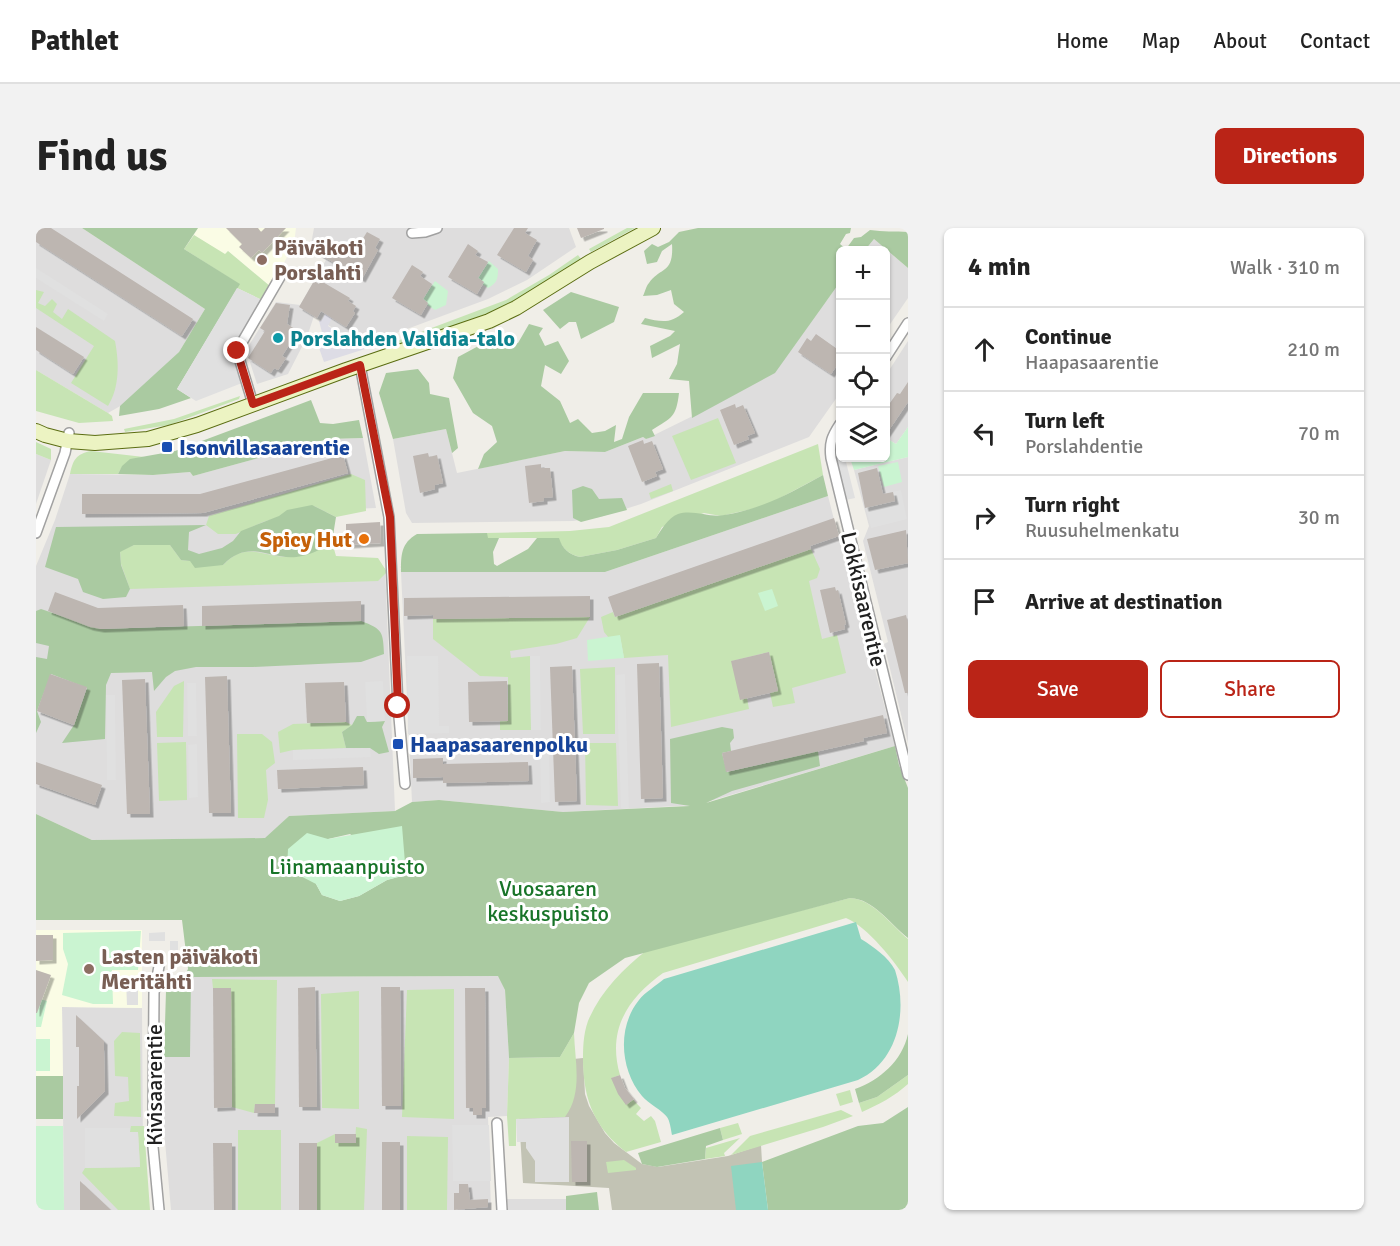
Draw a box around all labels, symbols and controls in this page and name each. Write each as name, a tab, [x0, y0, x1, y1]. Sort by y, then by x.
text: Pathlet	[30, 24, 119, 58]
text: Home	[1056, 28, 1109, 54]
text: Map	[1142, 28, 1180, 54]
text: About	[1213, 28, 1267, 54]
text: Contact	[1300, 28, 1370, 54]
button: Directions	[1215, 128, 1364, 184]
text: Find us	[36, 131, 167, 182]
place label: Päiväkoti Porslahti	[274, 234, 363, 286]
map controls	[836, 246, 890, 462]
button: +	[836, 246, 890, 300]
text: 4 min	[968, 251, 1031, 283]
marker: Päiväkoti Porslahti	[255, 253, 269, 267]
text: Walk · 310 m	[1230, 255, 1340, 280]
button: −	[836, 300, 890, 354]
text: Continue	[1025, 323, 1112, 350]
place label: Porslahden Validia-talo	[290, 325, 515, 352]
marker: Porslahden Validia-talo	[271, 331, 285, 345]
icon: ahead	[968, 333, 1001, 366]
route end	[223, 337, 249, 363]
text: 210 m	[1287, 337, 1340, 362]
text: Haapasaarentie	[1025, 350, 1159, 375]
button: locate	[836, 354, 890, 408]
text: Turn left	[1025, 407, 1105, 434]
button: layers	[836, 408, 890, 462]
icon: left	[968, 417, 1001, 450]
text: 70 m	[1298, 421, 1340, 446]
place label: Isonvillasaarentie	[179, 434, 350, 461]
text: Porslahdentie	[1025, 434, 1143, 459]
marker: Isonvillasaarentie	[160, 440, 174, 454]
text: Turn right	[1025, 491, 1120, 518]
icon: right	[968, 501, 1001, 534]
text: 30 m	[1298, 505, 1340, 530]
text: Ruusuhelmenkatu	[1025, 518, 1180, 543]
place label: Spicy Hut	[260, 526, 352, 553]
street label: Lokkisaarentie	[835, 529, 892, 669]
marker: Spicy Hut	[357, 532, 371, 546]
icon: arrive	[968, 585, 1001, 618]
text: Arrive at destination	[1025, 588, 1222, 615]
button: Save	[968, 660, 1148, 718]
button: Share	[1160, 660, 1340, 718]
route start	[384, 692, 410, 718]
place label: Haapasaarenpolku	[410, 731, 588, 758]
marker: Haapasaarenpolku	[391, 737, 405, 751]
park label: Liinamaanpuisto	[269, 853, 425, 880]
park label: Vuosaaren keskuspuisto	[487, 875, 609, 927]
place label: Lasten päiväkoti Meritähti	[101, 943, 258, 995]
marker: Lasten päiväkoti Meritähti	[82, 962, 96, 976]
street label: Kivisaarentie	[141, 1024, 168, 1146]

